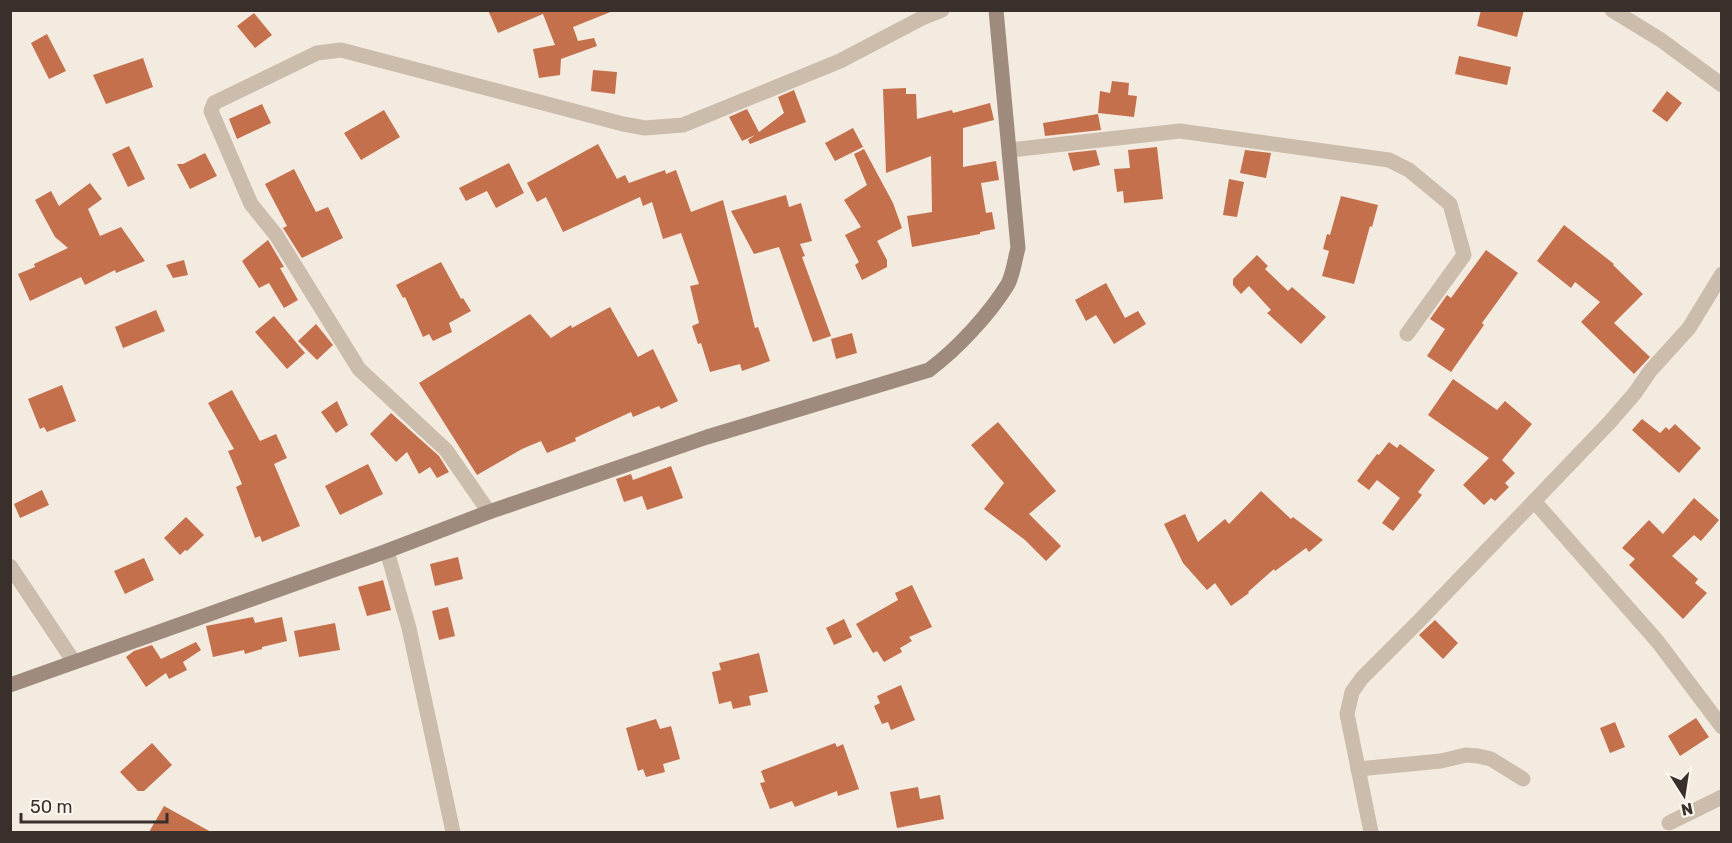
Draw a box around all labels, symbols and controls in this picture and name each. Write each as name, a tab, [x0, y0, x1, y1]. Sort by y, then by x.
north arrow	[1654, 765, 1714, 825]
scale bar	[21, 786, 166, 824]
text: 50 m	[30, 796, 73, 818]
text: N	[1679, 799, 1695, 820]

